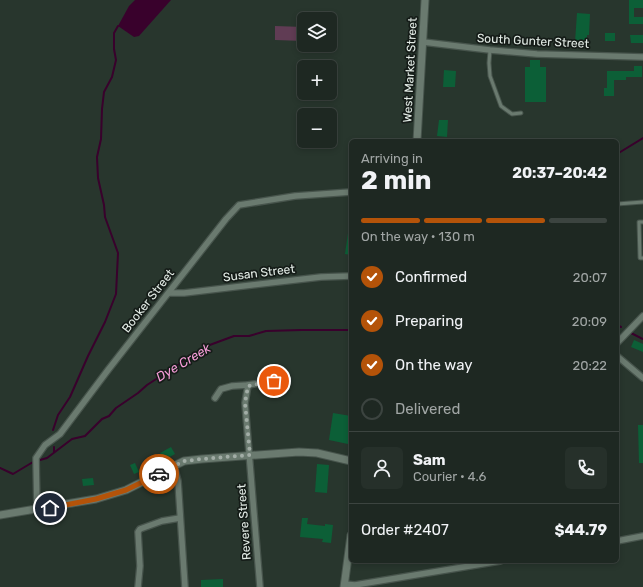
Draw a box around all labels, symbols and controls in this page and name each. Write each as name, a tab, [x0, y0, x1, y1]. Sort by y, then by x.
map controls	[297, 12, 337, 148]
button: layers	[297, 12, 337, 52]
street label: West Market Street	[400, 17, 420, 123]
street label: South Gunter Street	[476, 31, 590, 51]
button: +	[297, 60, 337, 100]
button: −	[297, 108, 337, 148]
text: Arriving in	[361, 151, 423, 166]
text: 20:37–20:42	[512, 164, 607, 182]
text: 2 min	[361, 165, 431, 196]
text: On the way · 130 m	[361, 229, 475, 244]
street label: Susan Street	[222, 262, 296, 284]
street label: Booker Street	[119, 266, 177, 335]
icon: check	[361, 266, 383, 288]
text: Confirmed	[395, 268, 467, 286]
text: 20:07	[573, 270, 607, 285]
icon: check	[361, 310, 383, 332]
text: Preparing	[395, 312, 463, 330]
text: 20:09	[572, 314, 607, 329]
water label: Dye Creek	[153, 340, 214, 385]
icon: check	[361, 354, 383, 376]
text: On the way	[395, 356, 473, 374]
text: 20:22	[573, 358, 607, 373]
pin	[257, 364, 291, 398]
icon: bag	[263, 370, 285, 392]
text: Delivered	[395, 400, 460, 418]
button: person	[361, 447, 403, 489]
button: phone	[565, 447, 607, 489]
text: Sam	[413, 451, 446, 469]
courier	[139, 454, 179, 494]
icon: car	[148, 463, 170, 485]
text: Courier · 4.6	[413, 469, 486, 484]
street label: Revere Street	[234, 483, 254, 561]
pin	[33, 491, 67, 525]
icon: home	[39, 497, 61, 519]
text: Order #2407	[361, 521, 449, 539]
text: $44.79	[555, 521, 607, 539]

